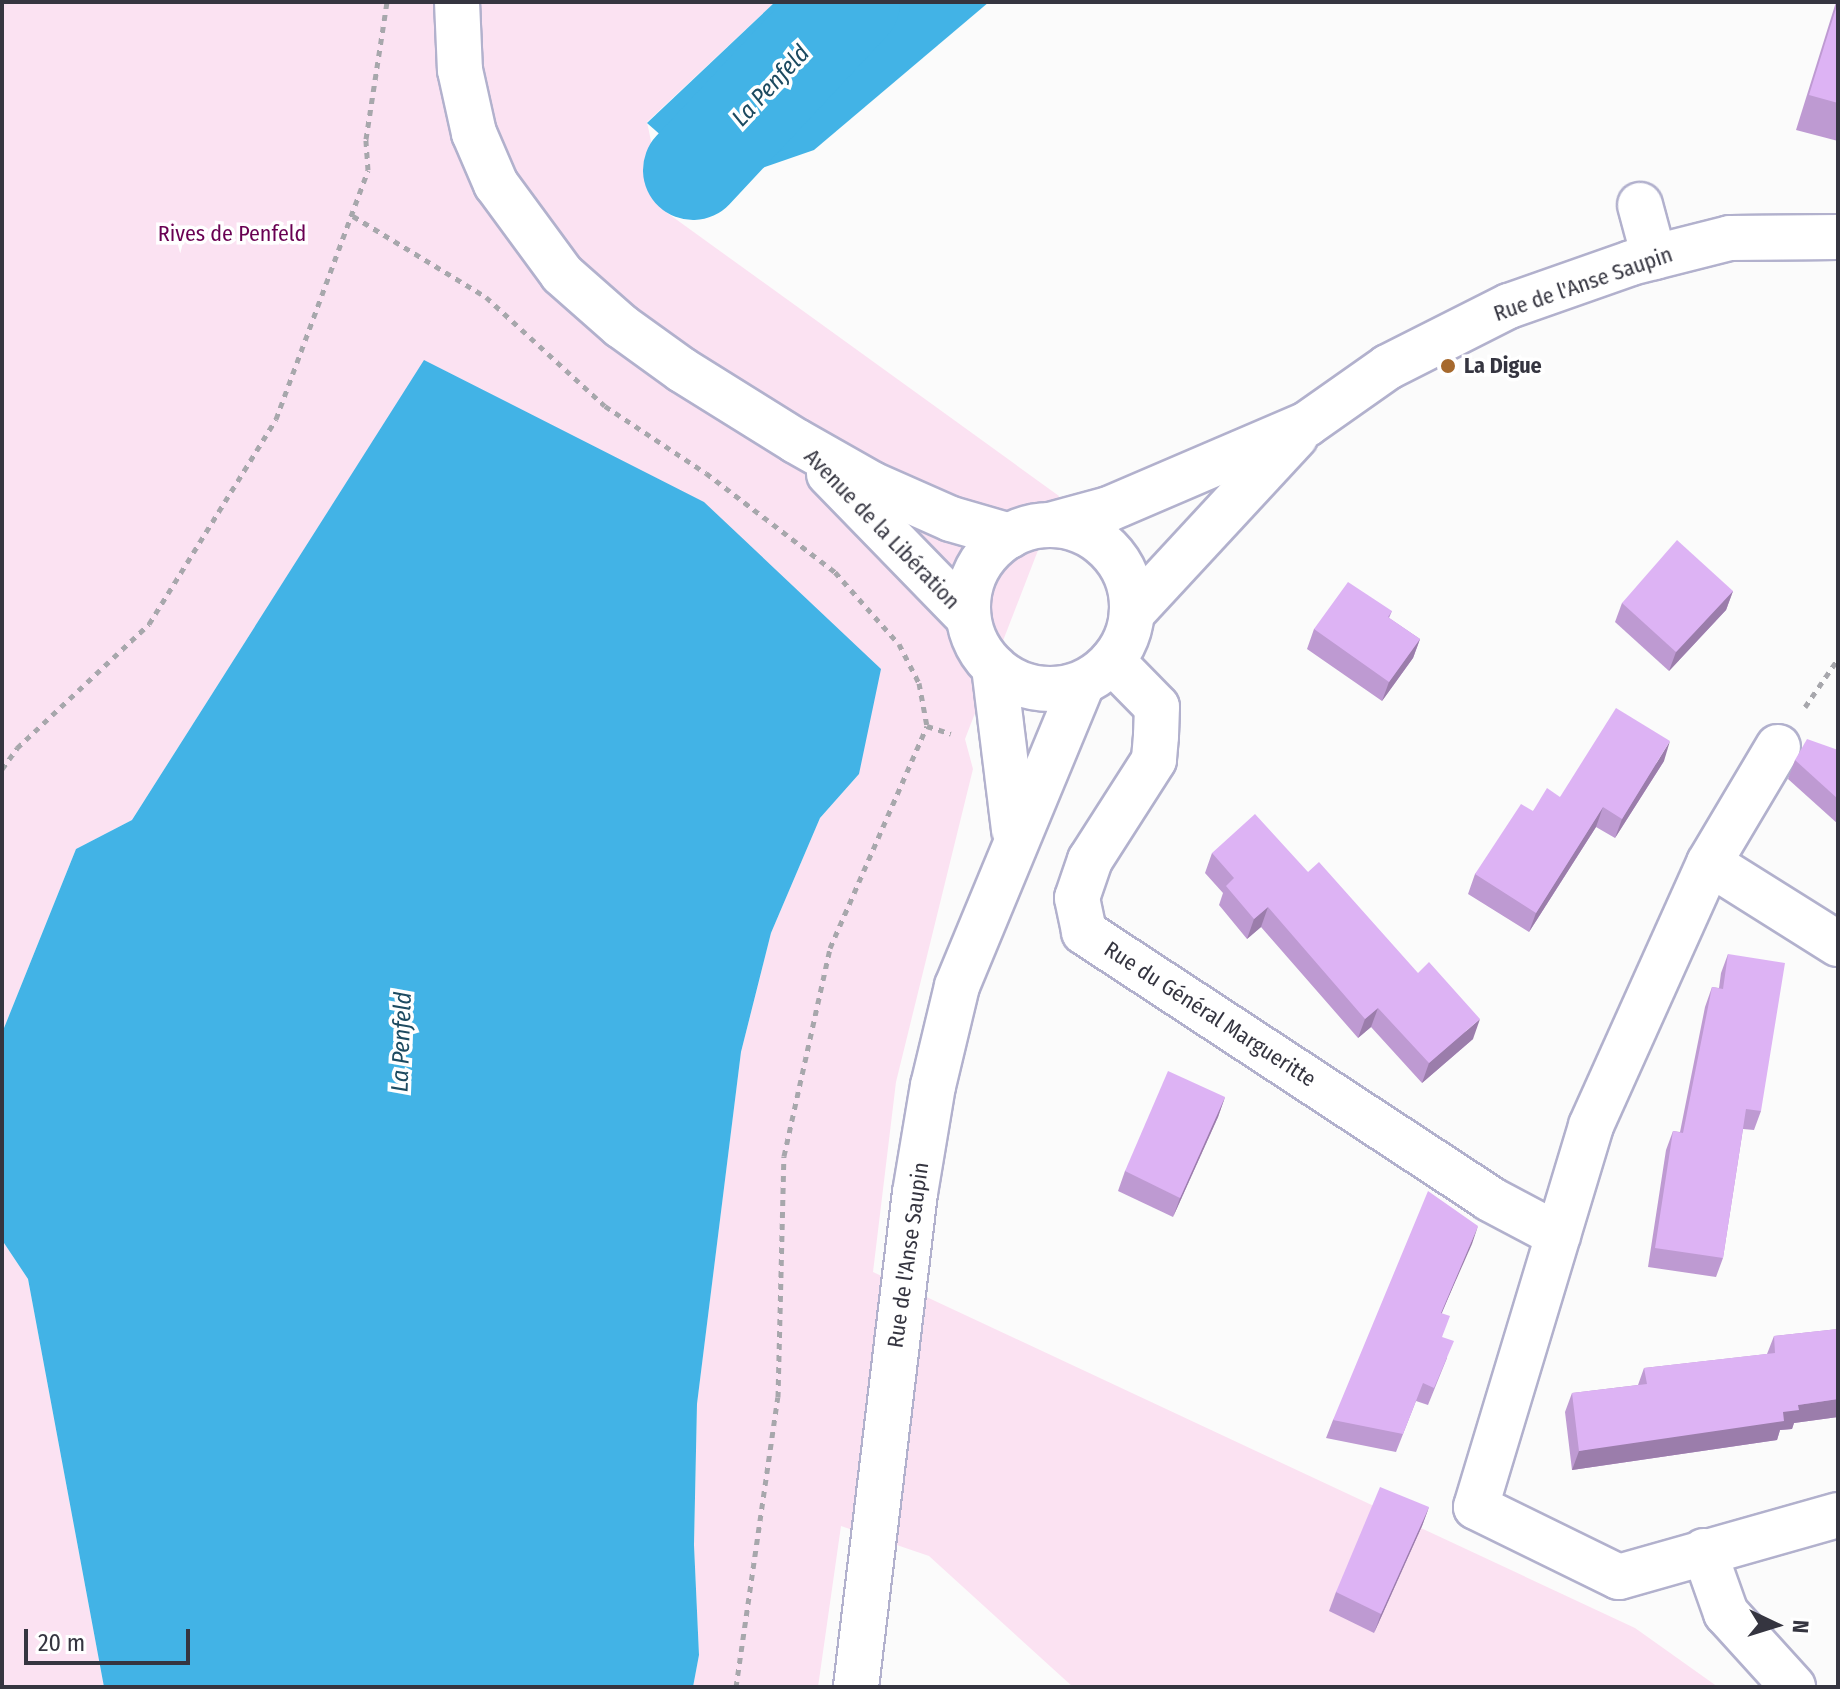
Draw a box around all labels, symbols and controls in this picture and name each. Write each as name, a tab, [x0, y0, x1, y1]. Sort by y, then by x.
water label: La Penfeld	[726, 39, 816, 133]
park label: Rives de Penfeld	[158, 221, 306, 247]
street label: Rue de l'Anse Saupin	[1490, 241, 1676, 327]
place label: La Digue	[1464, 353, 1542, 379]
marker: La Digue	[1439, 357, 1457, 375]
street label: Avenue de la Libération	[799, 443, 965, 615]
street label: Rue du Général Margueritte	[1099, 936, 1321, 1092]
water label: La Penfeld	[386, 991, 418, 1093]
street label: Rue de l'Anse Saupin	[882, 1160, 934, 1350]
north arrow	[1736, 1585, 1816, 1665]
scale bar	[28, 1613, 194, 1663]
text: N	[1787, 1619, 1814, 1634]
text: 20 m	[38, 1629, 85, 1657]

